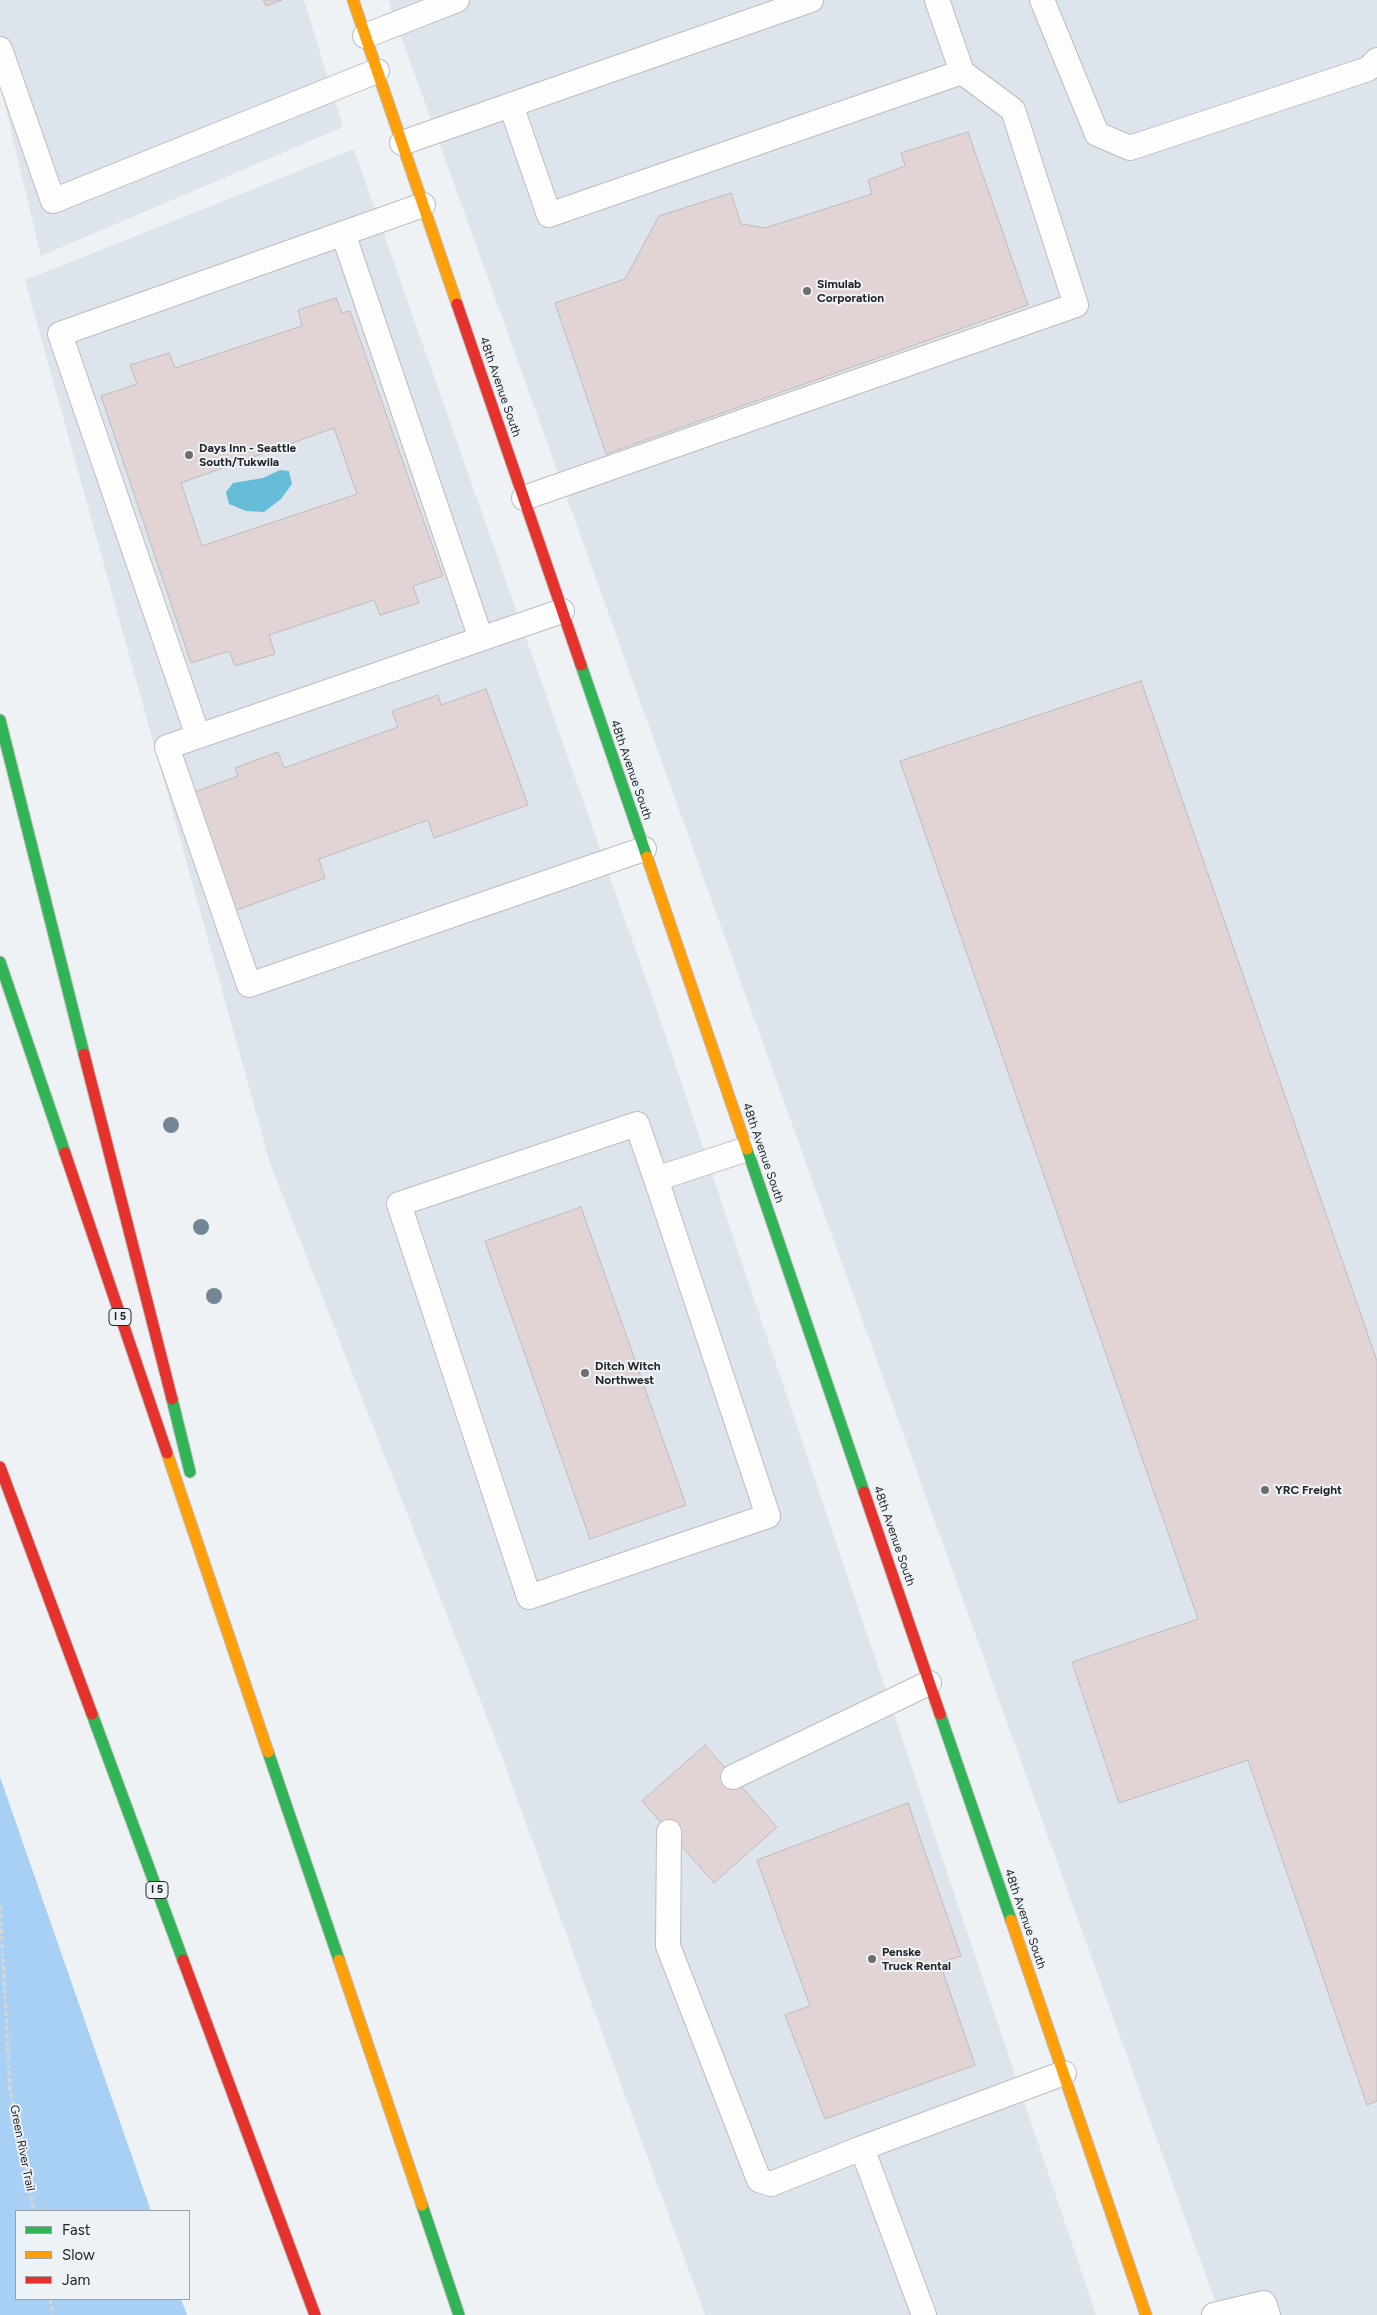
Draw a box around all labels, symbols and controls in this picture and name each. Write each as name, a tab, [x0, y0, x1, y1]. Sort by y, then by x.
place label: Simulab Corporation	[817, 277, 884, 305]
marker: Simulab Corporation	[801, 285, 813, 297]
street label: 48th Avenue South	[476, 335, 524, 439]
place label: Days Inn - Seattle South/Tukwila	[199, 441, 296, 469]
marker: Days Inn - Seattle South/Tukwila	[183, 449, 195, 461]
street label: 48th Avenue South	[607, 718, 655, 822]
street label: 48th Avenue South	[739, 1101, 787, 1205]
road number: I 5	[109, 1308, 131, 1325]
place label: Ditch Witch Northwest	[595, 1359, 661, 1387]
marker: Ditch Witch Northwest	[579, 1367, 591, 1379]
place label: YRC Freight	[1275, 1483, 1342, 1497]
street label: 48th Avenue South	[870, 1484, 918, 1588]
marker: YRC Freight	[1259, 1484, 1271, 1496]
street label: 48th Avenue South	[1001, 1867, 1049, 1971]
road number: I 5	[146, 1882, 168, 1898]
place label: Penske Truck Rental	[882, 1945, 951, 1973]
marker: Penske Truck Rental	[866, 1953, 878, 1965]
street label: Green River Trail	[7, 2104, 37, 2192]
legend	[15, 2210, 190, 2300]
text: Fast	[62, 2221, 90, 2239]
text: Slow	[62, 2246, 95, 2264]
text: Jam	[62, 2271, 90, 2289]

